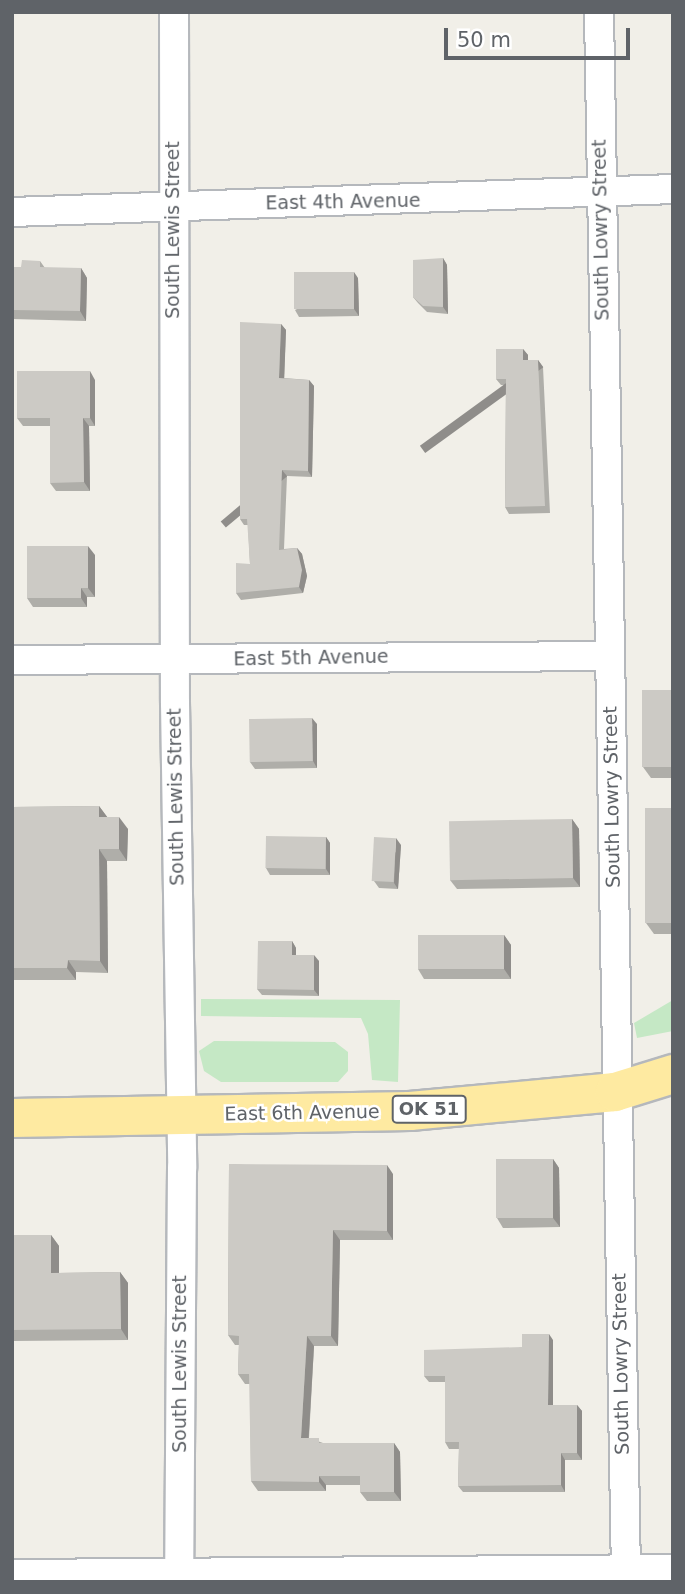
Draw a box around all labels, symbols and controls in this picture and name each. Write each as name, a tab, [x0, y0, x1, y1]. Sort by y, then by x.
scale bar	[447, 14, 632, 58]
text: 50 m	[457, 28, 511, 52]
street label: South Lowry Street	[588, 139, 614, 321]
street label: South Lewis Street	[162, 141, 184, 319]
street label: East 4th Avenue	[265, 189, 421, 215]
street label: East 5th Avenue	[233, 645, 389, 671]
street label: South Lowry Street	[599, 706, 625, 888]
street label: South Lewis Street	[163, 708, 189, 886]
road number: OK 51	[390, 1094, 467, 1124]
street label: East 6th Avenue	[224, 1100, 380, 1126]
street label: South Lowry Street	[608, 1273, 634, 1455]
street label: South Lewis Street	[169, 1275, 191, 1453]

